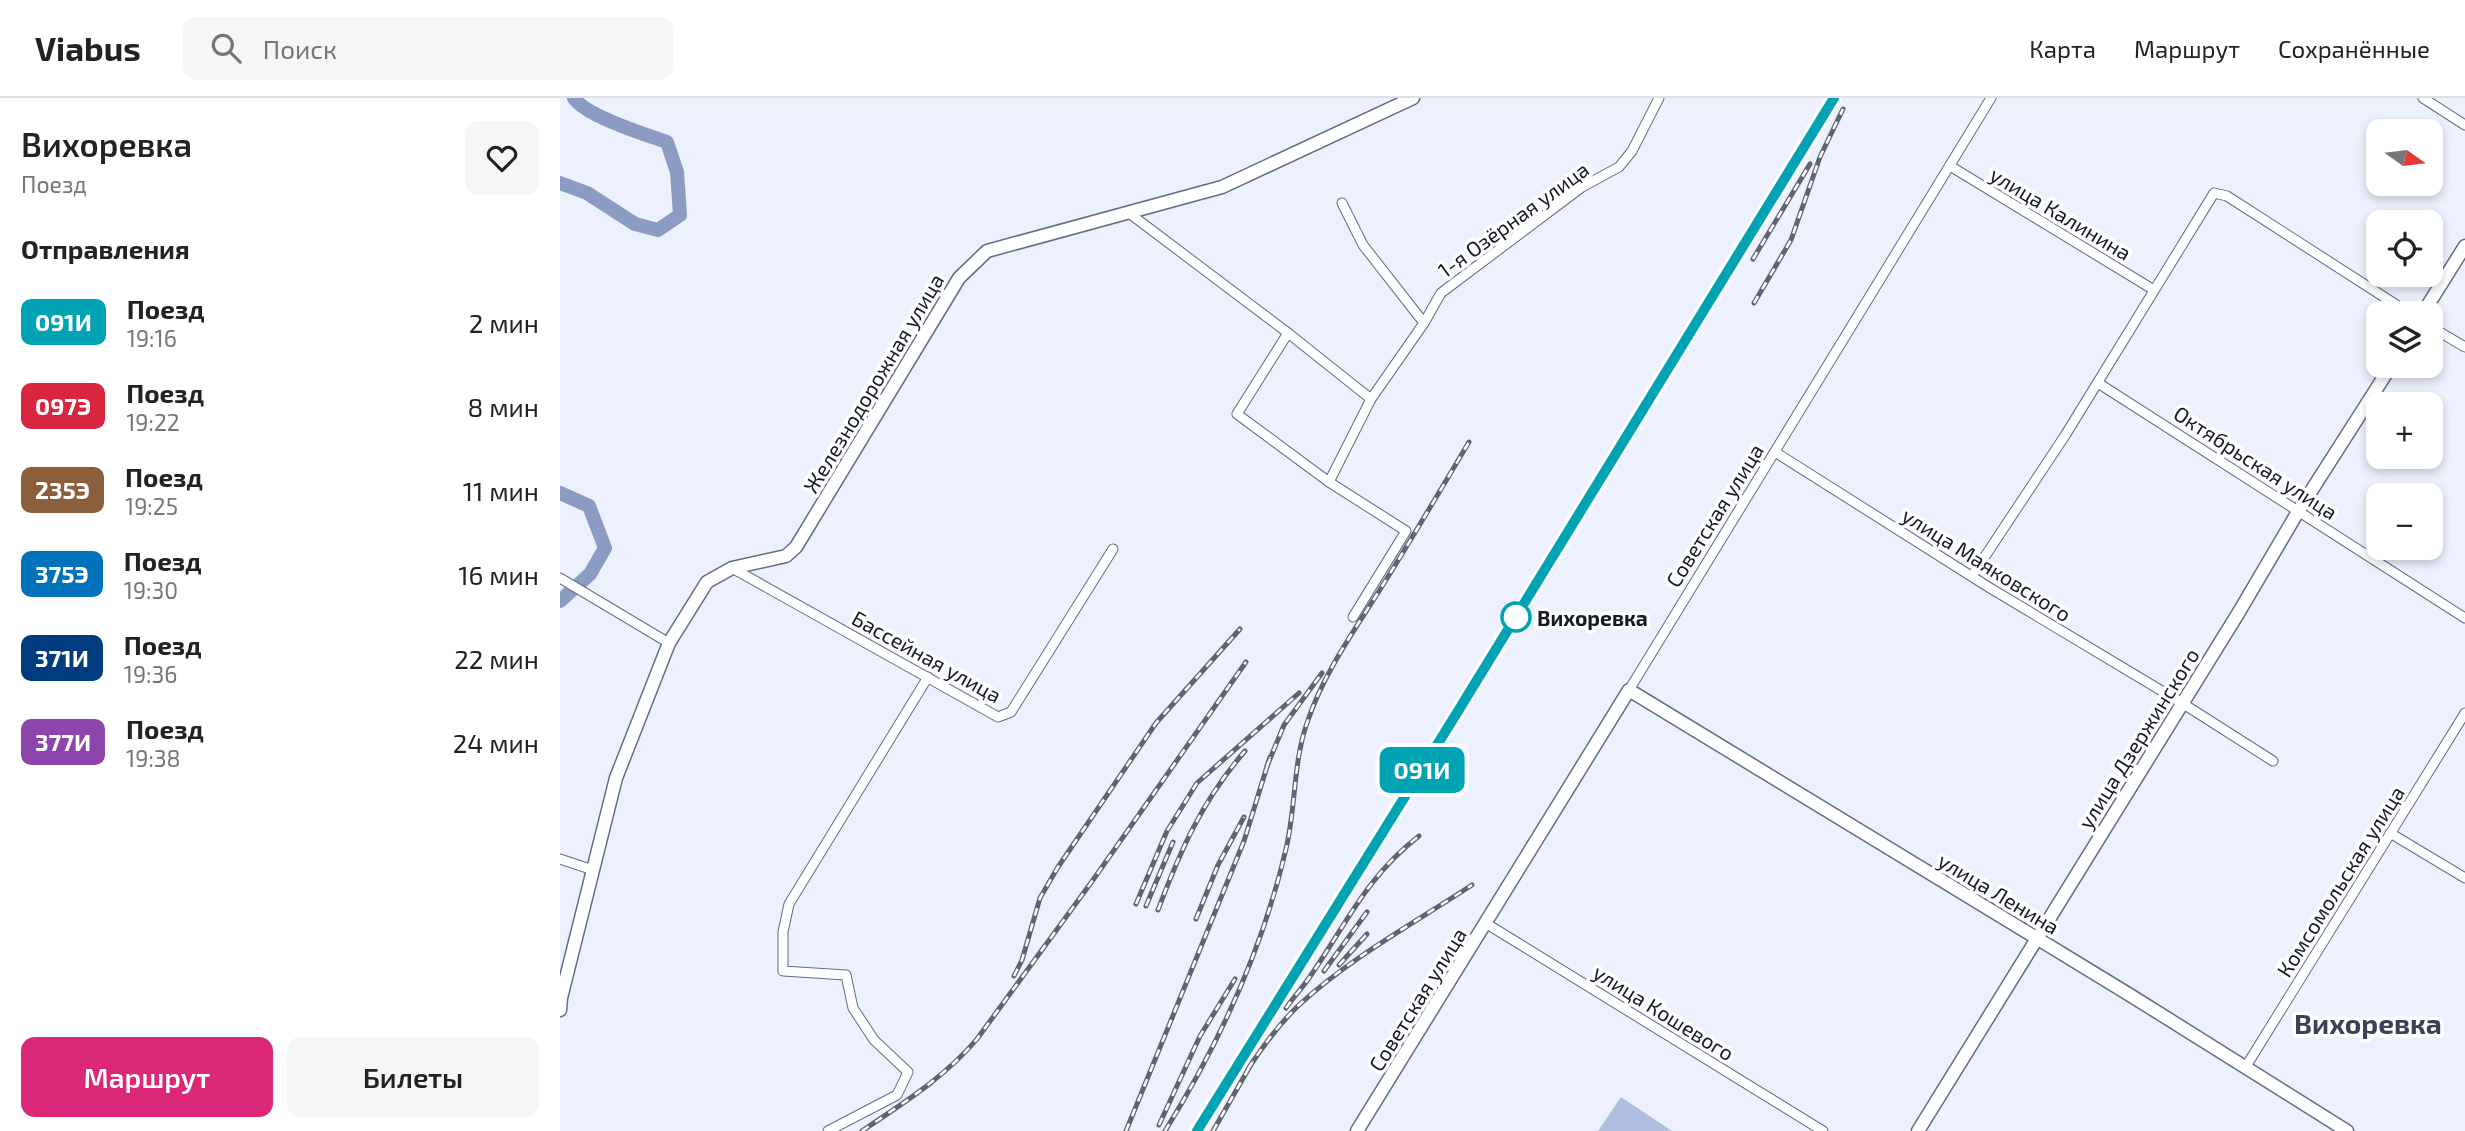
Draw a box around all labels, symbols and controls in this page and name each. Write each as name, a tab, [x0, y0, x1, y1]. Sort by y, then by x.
search box	[183, 17, 673, 80]
text: Viabus	[35, 28, 141, 68]
icon: search	[207, 29, 245, 67]
text: Поиск	[263, 33, 337, 64]
text: Карта	[2029, 34, 2096, 63]
text: Маршрут	[2134, 34, 2240, 63]
text: Сохранённые	[2278, 34, 2430, 63]
north arrow	[2366, 119, 2443, 196]
map controls	[2366, 119, 2443, 560]
button: heart	[465, 121, 539, 195]
text: Вихоревка	[21, 124, 192, 164]
street label: 1-я Озёрная улица	[1433, 156, 1594, 283]
street label: улица Калинина	[1985, 161, 2136, 266]
text: Поезд	[21, 170, 87, 198]
button: locate	[2366, 210, 2443, 287]
text: Отправления	[21, 233, 190, 264]
street label: Железнодорожная улица	[798, 269, 949, 498]
text: Поезд	[127, 293, 205, 324]
button: layers	[2366, 301, 2443, 378]
text: 091И	[35, 307, 92, 336]
text: 2 мин	[469, 307, 539, 338]
text: 19:16	[127, 324, 177, 352]
text: Поезд	[126, 377, 204, 408]
text: 097Э	[35, 391, 91, 420]
text: 8 мин	[468, 391, 539, 422]
button: +	[2366, 392, 2443, 469]
street label: Октябрьская улица	[2169, 400, 2342, 525]
text: 19:22	[126, 408, 180, 436]
street label: Советская улица	[1660, 439, 1769, 592]
text: Поезд	[125, 461, 203, 492]
text: 235Э	[35, 475, 90, 504]
text: 11 мин	[463, 475, 539, 506]
button: −	[2366, 483, 2443, 560]
text: 19:25	[125, 492, 178, 520]
street label: улица Маяковского	[1897, 502, 2076, 627]
text: Поезд	[124, 545, 202, 576]
text: 375Э	[35, 559, 89, 588]
text: 16 мин	[458, 559, 539, 590]
text: 19:30	[124, 576, 178, 604]
marker: Вихоревка	[1501, 602, 1531, 632]
street label: Бассейная улица	[848, 605, 1006, 708]
place label: Вихоревка	[1537, 605, 1648, 630]
text: Поезд	[124, 629, 202, 660]
text: 371И	[35, 643, 89, 672]
text: 22 мин	[454, 643, 539, 674]
street label: улица Дзержинского	[2072, 643, 2205, 833]
text: 19:36	[124, 660, 177, 688]
text: Поезд	[126, 713, 204, 744]
text: 377И	[35, 727, 91, 756]
text: 24 мин	[453, 727, 539, 758]
text: 19:38	[126, 744, 181, 772]
line badge: 091И	[1373, 747, 1471, 793]
text: 091И	[1394, 755, 1450, 784]
street label: Комсомольская улица	[2271, 781, 2410, 982]
street label: улица Ленина	[1933, 847, 2064, 940]
street label: Советская улица	[1363, 923, 1472, 1076]
street label: улица Кошевого	[1589, 959, 1739, 1066]
district label: Вихоревка	[2294, 1006, 2442, 1040]
button: Маршрут	[21, 1037, 273, 1117]
button: Билеты	[287, 1037, 539, 1117]

